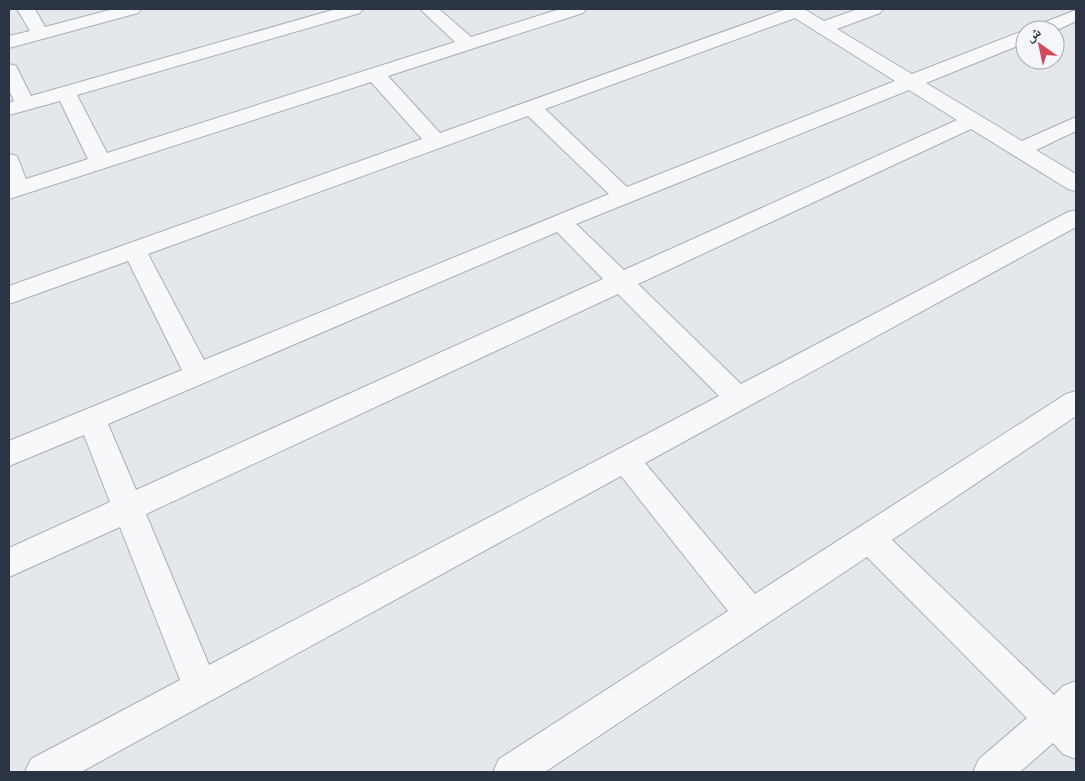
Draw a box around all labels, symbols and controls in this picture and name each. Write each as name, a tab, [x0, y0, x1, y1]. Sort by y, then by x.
north arrow	[1015, 20, 1065, 70]
text: ش	[1022, 22, 1044, 46]

